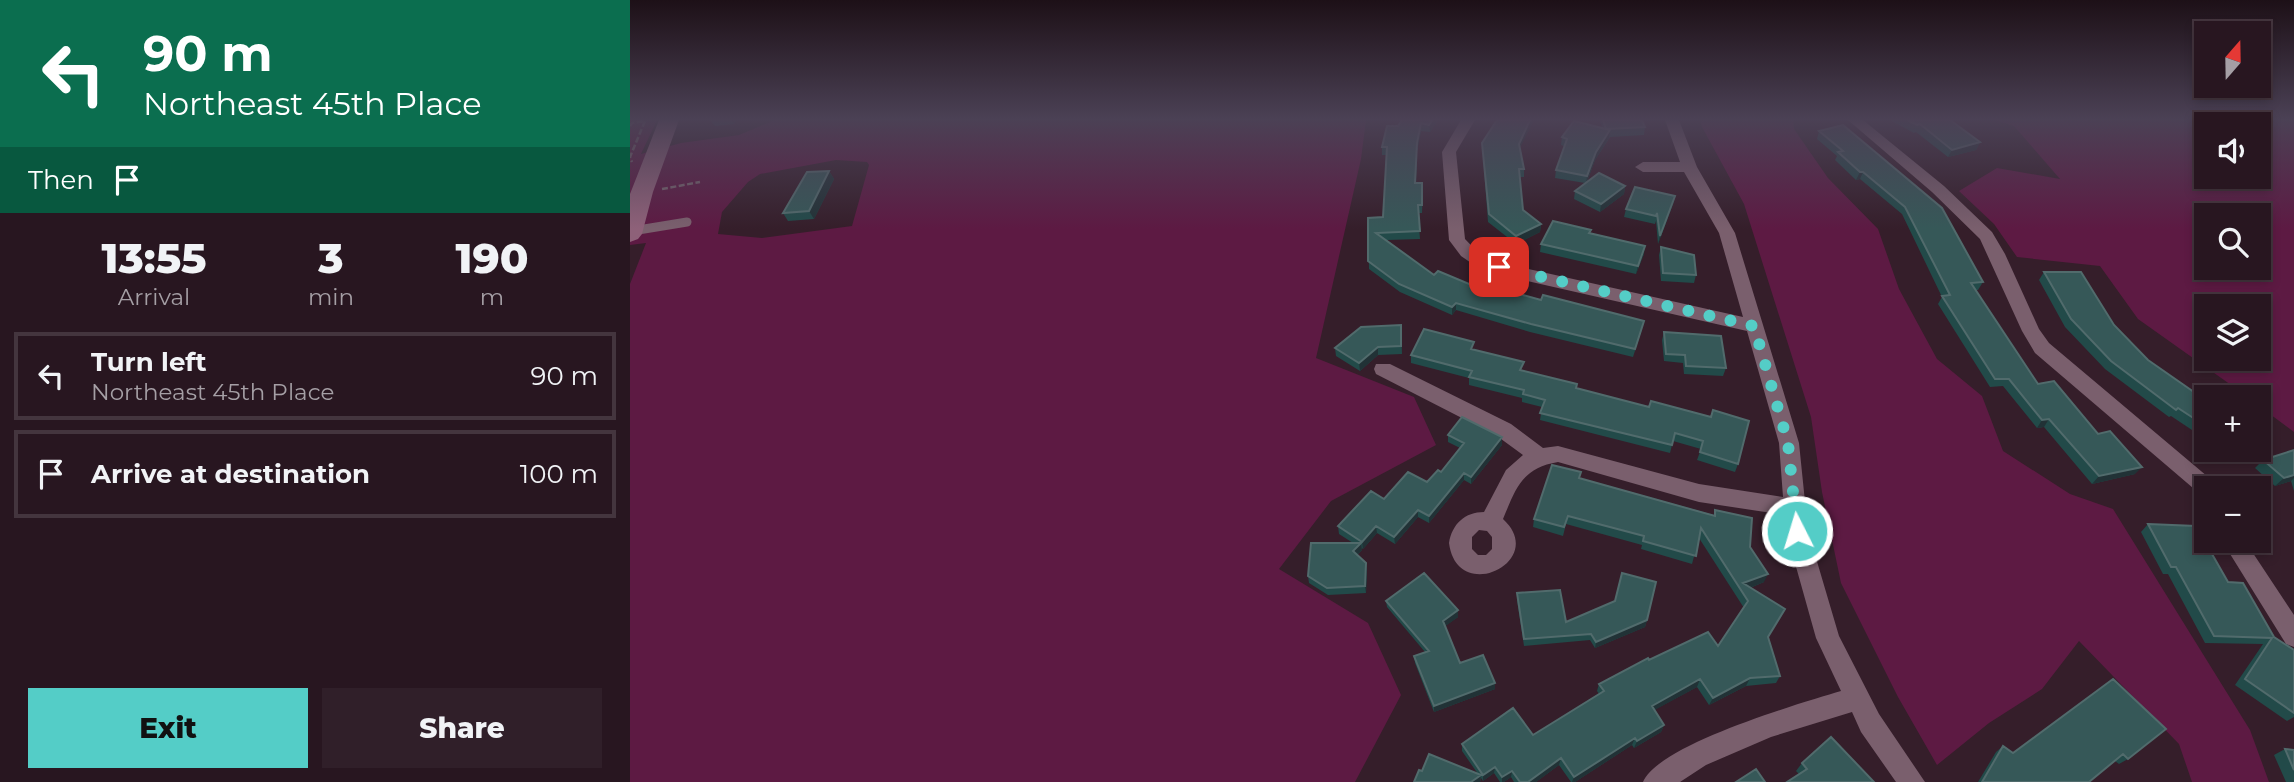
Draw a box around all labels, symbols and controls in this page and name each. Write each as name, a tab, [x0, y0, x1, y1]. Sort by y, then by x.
north arrow	[2194, 21, 2272, 98]
map controls	[2194, 21, 2271, 553]
text: 90 m	[143, 24, 273, 83]
icon: left	[28, 28, 119, 119]
text: Northeast 45th Place	[143, 84, 481, 123]
button: sound	[2194, 112, 2271, 189]
icon: arrive	[108, 161, 146, 199]
text: Then	[28, 164, 94, 196]
button: search	[2194, 203, 2271, 280]
text: 13:55	[101, 232, 206, 284]
text: 3	[318, 232, 344, 284]
text: 190	[455, 232, 529, 284]
pin	[1469, 237, 1529, 297]
icon: arrive	[1480, 248, 1518, 286]
text: Arrival	[118, 283, 190, 311]
text: min	[308, 283, 354, 311]
text: m	[480, 283, 504, 311]
button: layers	[2194, 294, 2271, 371]
text: Turn left	[91, 346, 207, 378]
icon: left	[32, 357, 70, 395]
text: 90 m	[531, 360, 598, 392]
text: Northeast 45th Place	[91, 378, 334, 406]
button: +	[2194, 385, 2271, 462]
icon: arrive	[32, 455, 70, 493]
text: Arrive at destination	[91, 458, 370, 490]
text: 100 m	[520, 458, 598, 490]
button: −	[2194, 476, 2271, 553]
position arrow	[1760, 494, 1834, 568]
button: Exit	[28, 688, 308, 768]
button: Share	[322, 688, 602, 768]

